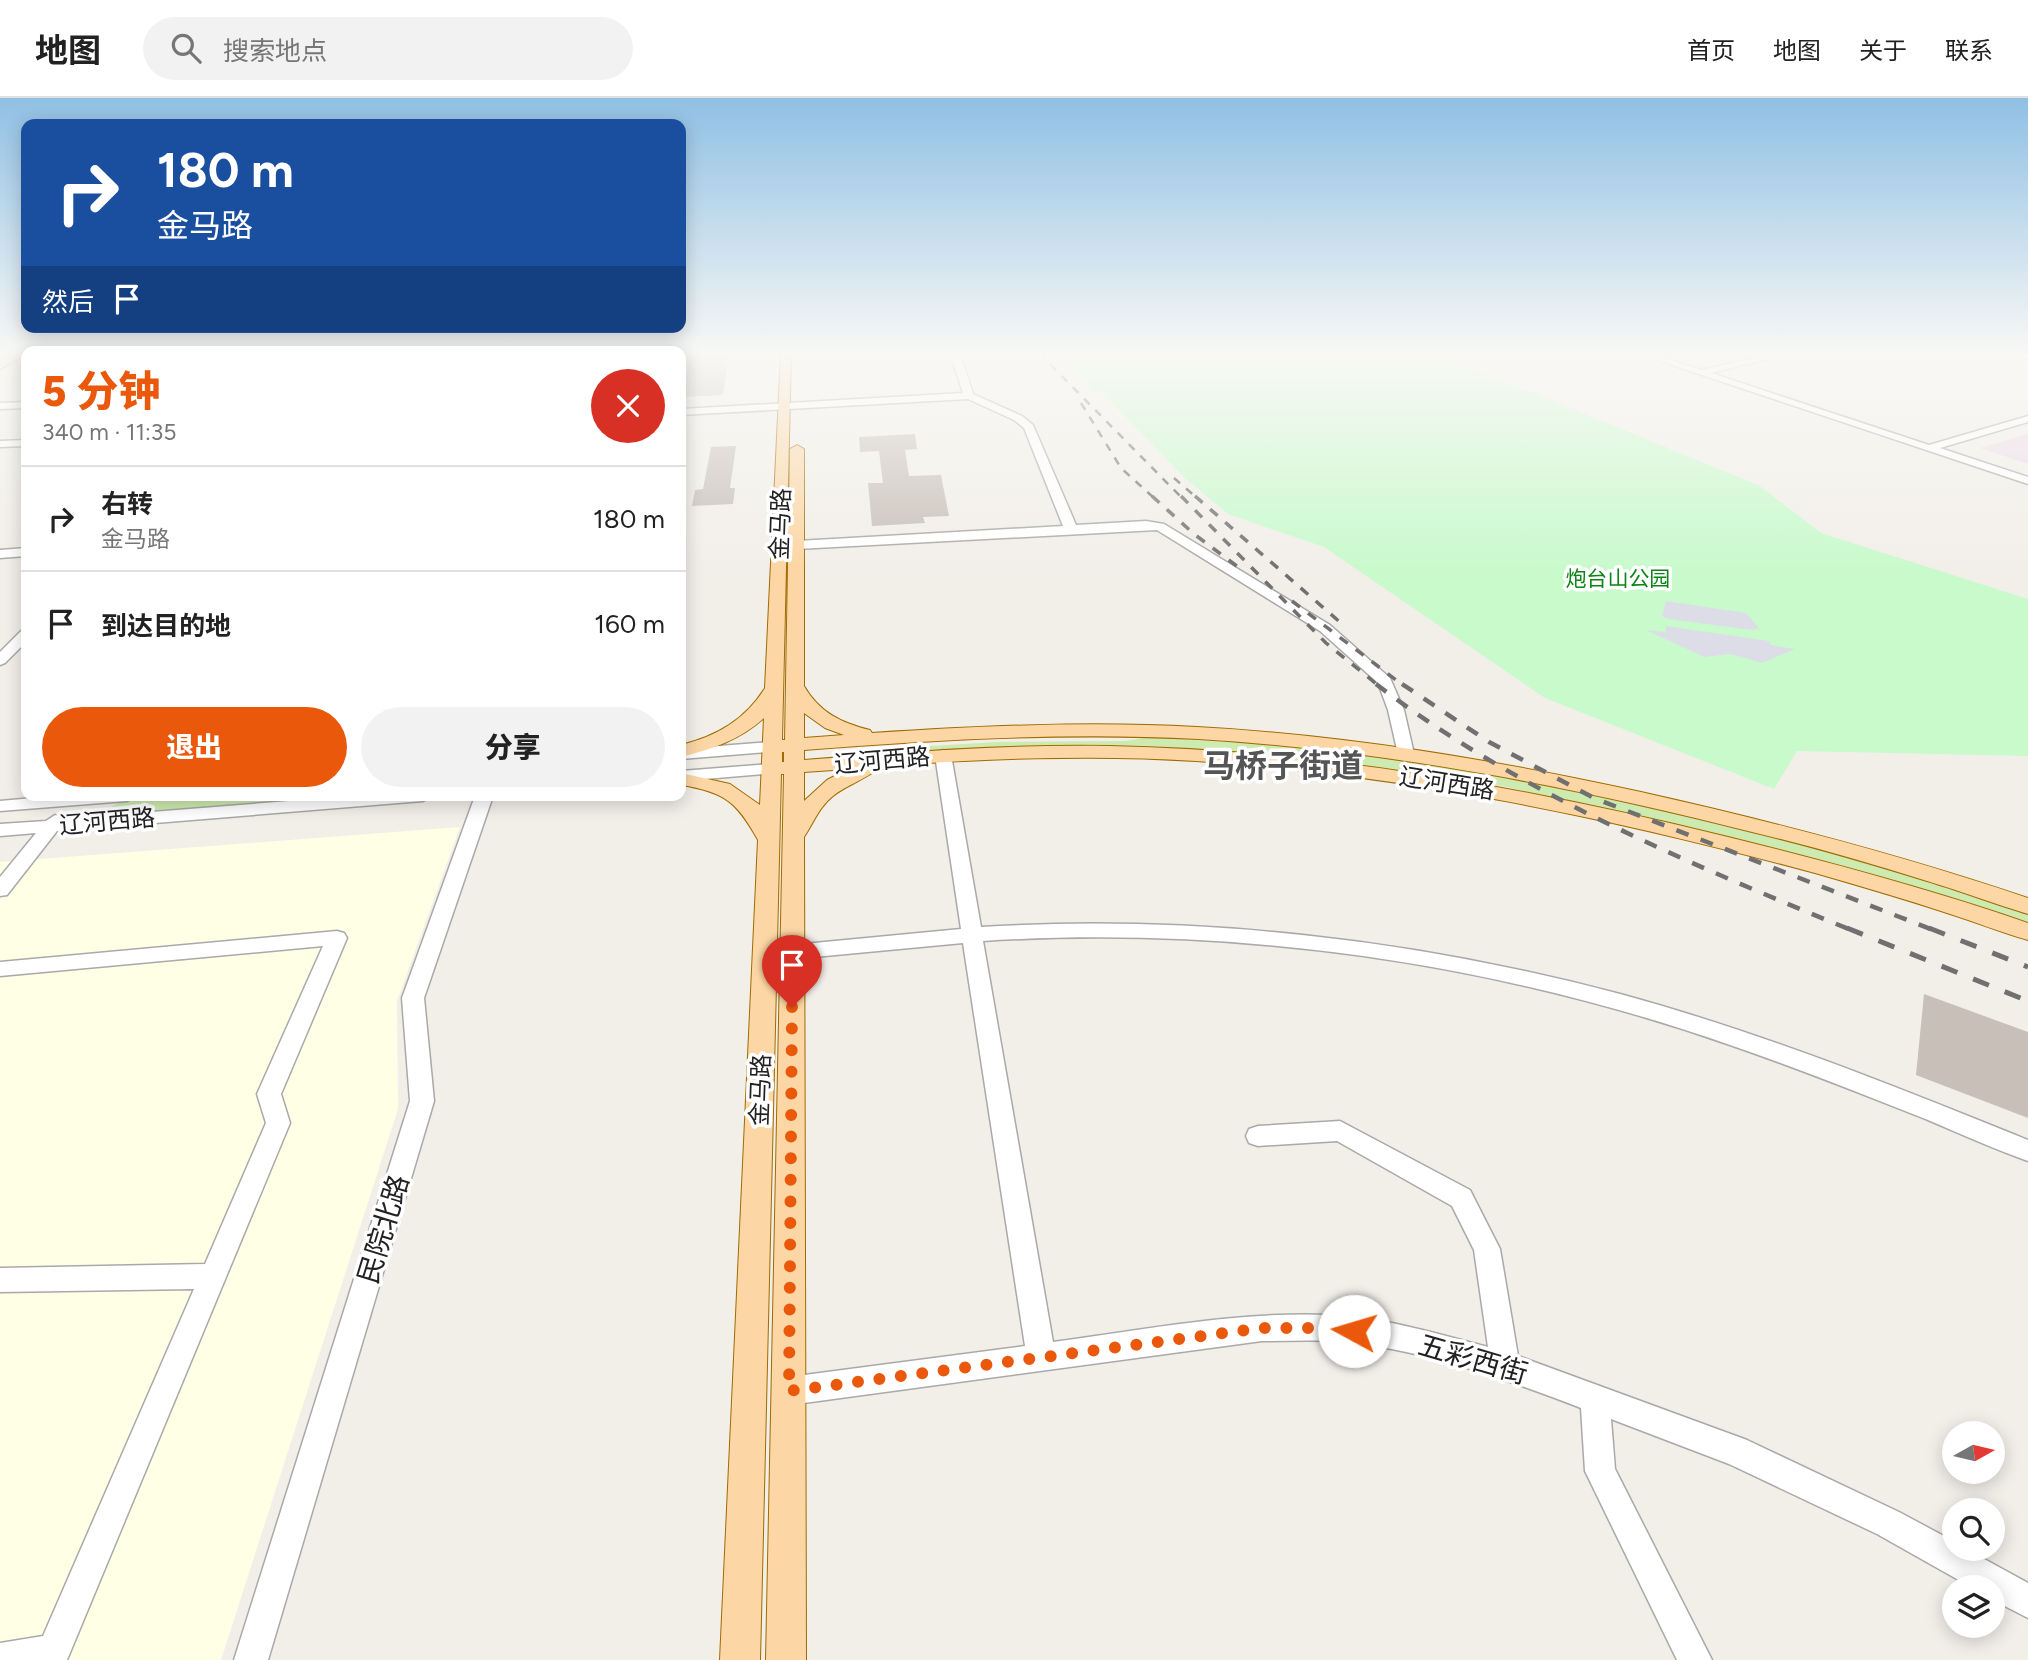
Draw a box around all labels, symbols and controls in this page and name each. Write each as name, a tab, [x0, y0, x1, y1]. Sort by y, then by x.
search box	[143, 17, 633, 80]
icon: search	[167, 29, 205, 67]
text: 地图	[35, 31, 101, 70]
text: 搜索地点	[223, 35, 327, 67]
text: 首页	[1687, 36, 1735, 65]
text: 地图	[1773, 36, 1821, 65]
text: 关于	[1859, 36, 1907, 65]
text: 联系	[1945, 36, 1993, 65]
text: 180 m	[157, 140, 294, 199]
icon: right	[42, 147, 133, 238]
text: 金马路	[157, 207, 253, 245]
icon: arrive	[108, 280, 146, 318]
text: 然后	[42, 286, 94, 318]
text: 5 分钟	[42, 366, 160, 417]
button: close	[591, 369, 665, 443]
text: 340 m · 11:35	[42, 418, 177, 446]
text: 右转	[101, 488, 153, 520]
street label: 金马路	[764, 488, 796, 560]
icon: right	[42, 500, 80, 538]
text: 180 m	[593, 503, 665, 535]
text: 金马路	[101, 525, 170, 553]
park label: 炮台山公园	[1566, 566, 1671, 591]
icon: arrive	[42, 605, 80, 643]
text: 160 m	[594, 608, 665, 640]
text: 到达目的地	[101, 610, 231, 642]
button: 退出	[42, 707, 347, 787]
button: 分享	[361, 707, 665, 787]
street label: 辽河西路	[833, 741, 931, 779]
district label: 马桥子街道	[1203, 747, 1363, 785]
street label: 辽河西路	[1397, 761, 1497, 805]
street label: 辽河西路	[58, 802, 156, 840]
pin	[762, 935, 822, 1007]
icon: arrive	[773, 946, 811, 984]
street label: 金马路	[744, 1054, 776, 1126]
street label: 民院北路	[350, 1170, 416, 1288]
position arrow	[1317, 1294, 1391, 1368]
street label: 五彩西街	[1414, 1327, 1532, 1391]
north arrow	[1942, 1421, 2006, 1484]
map controls	[1942, 1421, 2005, 1638]
button: search	[1942, 1498, 2005, 1561]
button: layers	[1942, 1575, 2005, 1638]

